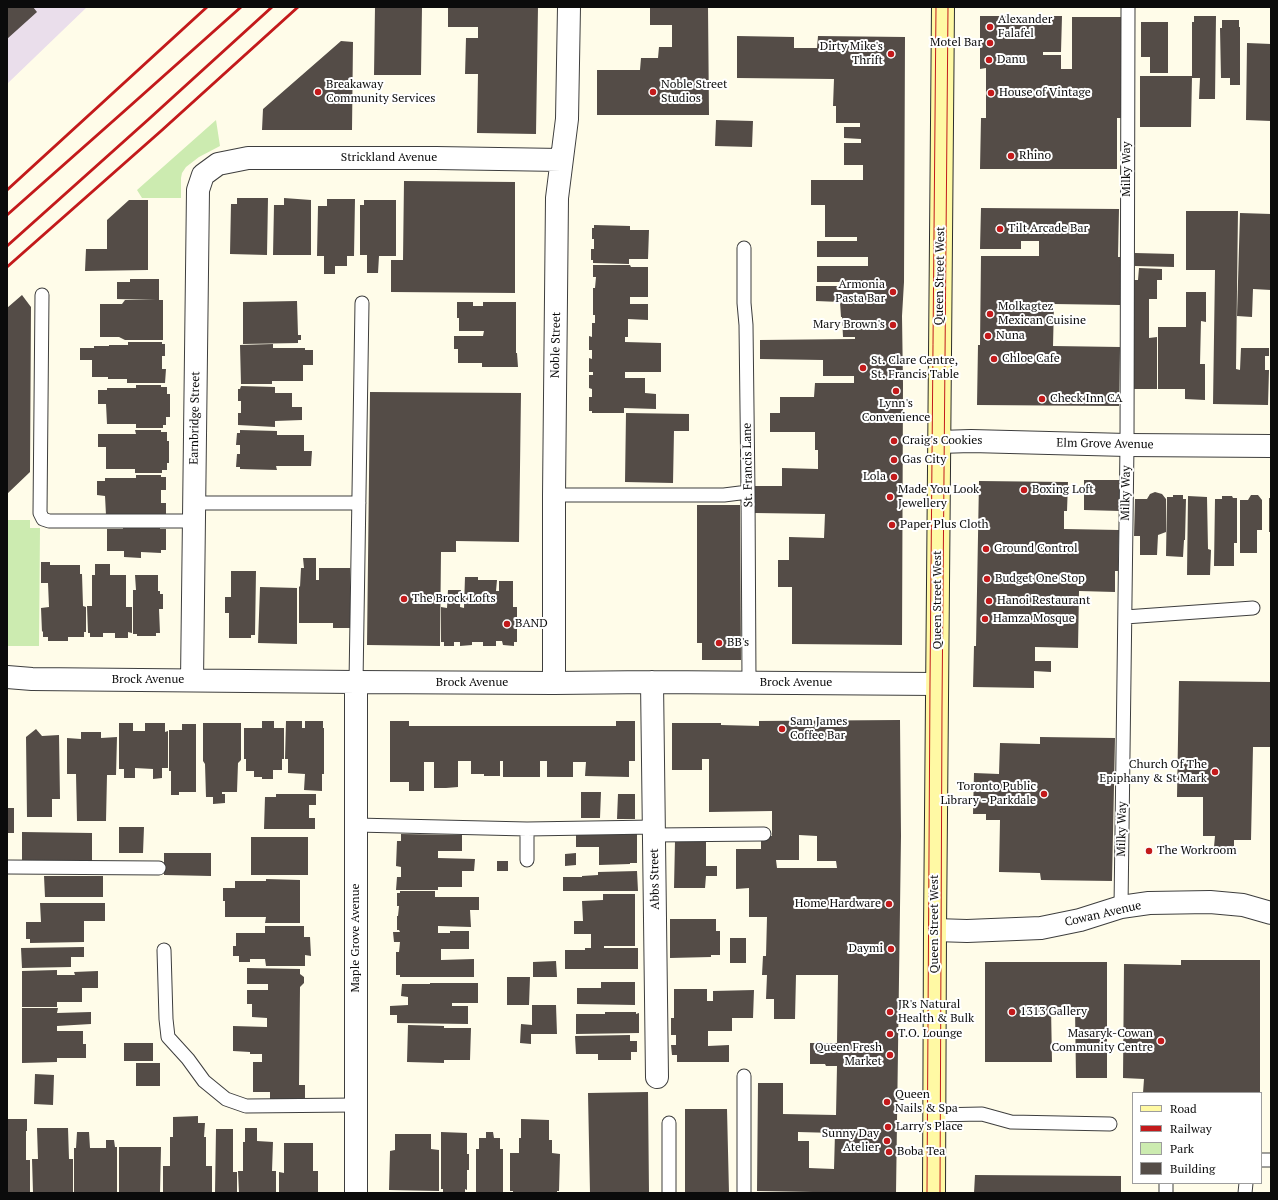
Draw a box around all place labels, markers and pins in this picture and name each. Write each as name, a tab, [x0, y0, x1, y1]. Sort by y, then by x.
place label: Alexander Falafel	[998, 13, 1052, 41]
marker: Alexander Falafel	[985, 22, 995, 32]
place label: Motel Bar	[930, 36, 982, 50]
marker: Motel Bar	[985, 38, 995, 48]
place label: Dirty Mike's Thrift	[820, 40, 883, 68]
marker: Dirty Mike's Thrift	[886, 49, 896, 59]
place label: Danu	[997, 53, 1026, 67]
marker: Danu	[984, 55, 994, 65]
place label: Breakaway Community Services	[326, 78, 435, 106]
place label: Noble Street Studios	[661, 78, 728, 106]
place label: House of Vintage	[999, 86, 1091, 100]
marker: Breakaway Community Services	[313, 87, 323, 97]
marker: Noble Street Studios	[648, 87, 658, 97]
marker: House of Vintage	[986, 88, 996, 98]
place label: Rhino	[1019, 149, 1051, 163]
marker: Rhino	[1006, 151, 1016, 161]
place label: Tilt Arcade Bar	[1008, 222, 1088, 236]
marker: Tilt Arcade Bar	[995, 224, 1005, 234]
place label: Armonia Pasta Bar	[835, 278, 885, 306]
marker: Armonia Pasta Bar	[888, 287, 898, 297]
place label: Molkagtez Mexican Cuisine	[998, 300, 1086, 328]
marker: Molkagtez Mexican Cuisine	[985, 309, 995, 319]
place label: Mary Brown's	[813, 318, 885, 332]
marker: Mary Brown's	[888, 320, 898, 330]
place label: Nuna	[996, 329, 1025, 343]
marker: Nuna	[983, 331, 993, 341]
place label: Chloe Cafe	[1002, 352, 1060, 366]
place label: St. Clare Centre, St. Francis Table	[871, 354, 959, 382]
marker: Chloe Cafe	[989, 354, 999, 364]
marker: St. Clare Centre, St. Francis Table	[858, 363, 868, 373]
marker: Lynn's Convenience	[891, 386, 901, 396]
place label: Check Inn CA	[1050, 392, 1123, 406]
marker: Check Inn CA	[1037, 394, 1047, 404]
place label: Lynn's Convenience	[862, 397, 930, 425]
place label: Craig's Cookies	[902, 434, 982, 448]
marker: Craig's Cookies	[889, 436, 899, 446]
place label: Gas City	[902, 453, 946, 467]
marker: Gas City	[889, 455, 899, 465]
place label: Lola	[863, 470, 886, 484]
marker: Lola	[889, 472, 899, 482]
place label: Made You Look Jewellery	[898, 483, 979, 511]
place label: Boxing Loft	[1032, 483, 1094, 497]
marker: Boxing Loft	[1019, 485, 1029, 495]
marker: Made You Look Jewellery	[885, 492, 895, 502]
place label: Paper Plus Cloth	[900, 518, 989, 532]
marker: Paper Plus Cloth	[887, 520, 897, 530]
place label: Ground Control	[994, 542, 1078, 556]
marker: Ground Control	[981, 544, 991, 554]
place label: Budget One Stop	[995, 572, 1085, 586]
marker: Budget One Stop	[982, 574, 992, 584]
place label: The Brock Lofts	[412, 592, 496, 606]
marker: The Brock Lofts	[399, 594, 409, 604]
place label: Hanoi Restaurant	[997, 594, 1090, 608]
marker: Hanoi Restaurant	[984, 596, 994, 606]
place label: Hamza Mosque	[993, 612, 1075, 626]
marker: Hamza Mosque	[980, 614, 990, 624]
place label: BAND	[515, 617, 548, 631]
marker: BAND	[502, 619, 512, 629]
place label: BB's	[727, 636, 749, 650]
marker: BB's	[714, 638, 724, 648]
place label: Sam James Coffee Bar	[790, 715, 848, 743]
marker: Sam James Coffee Bar	[777, 724, 787, 734]
place label: Church Of The Epiphany & St Mark	[1099, 758, 1207, 786]
marker: Church Of The Epiphany & St Mark	[1210, 767, 1220, 777]
place label: Toronto Public Library - Parkdale	[940, 780, 1036, 808]
marker: Toronto Public Library - Parkdale	[1039, 789, 1049, 799]
place label: The Workroom	[1157, 844, 1237, 858]
marker: The Workroom	[1144, 846, 1154, 856]
place label: Home Hardware	[795, 897, 881, 911]
marker: Home Hardware	[884, 899, 894, 909]
place label: Daymi	[848, 942, 883, 956]
marker: Daymi	[886, 944, 896, 954]
place label: JR's Natural Health & Bulk	[898, 998, 974, 1026]
place label: 1313 Gallery	[1020, 1005, 1087, 1019]
marker: JR's Natural Health & Bulk	[885, 1007, 895, 1017]
marker: 1313 Gallery	[1007, 1007, 1017, 1017]
place label: T.O. Lounge	[898, 1027, 962, 1041]
place label: Masaryk-Cowan Community Centre	[1051, 1027, 1153, 1055]
marker: T.O. Lounge	[885, 1029, 895, 1039]
marker: Masaryk-Cowan Community Centre	[1156, 1036, 1166, 1046]
place label: Queen Fresh Market	[815, 1041, 882, 1069]
marker: Queen Fresh Market	[885, 1050, 895, 1060]
place label: Queen Nails & Spa	[895, 1088, 958, 1116]
marker: Queen Nails & Spa	[882, 1097, 892, 1107]
place label: Larry's Place	[896, 1120, 963, 1134]
marker: Larry's Place	[883, 1122, 893, 1132]
place label: Sunny Day Atelier	[822, 1127, 879, 1155]
marker: Sunny Day Atelier	[882, 1136, 892, 1146]
place label: Boba Tea	[897, 1145, 945, 1159]
marker: Boba Tea	[884, 1147, 894, 1157]

